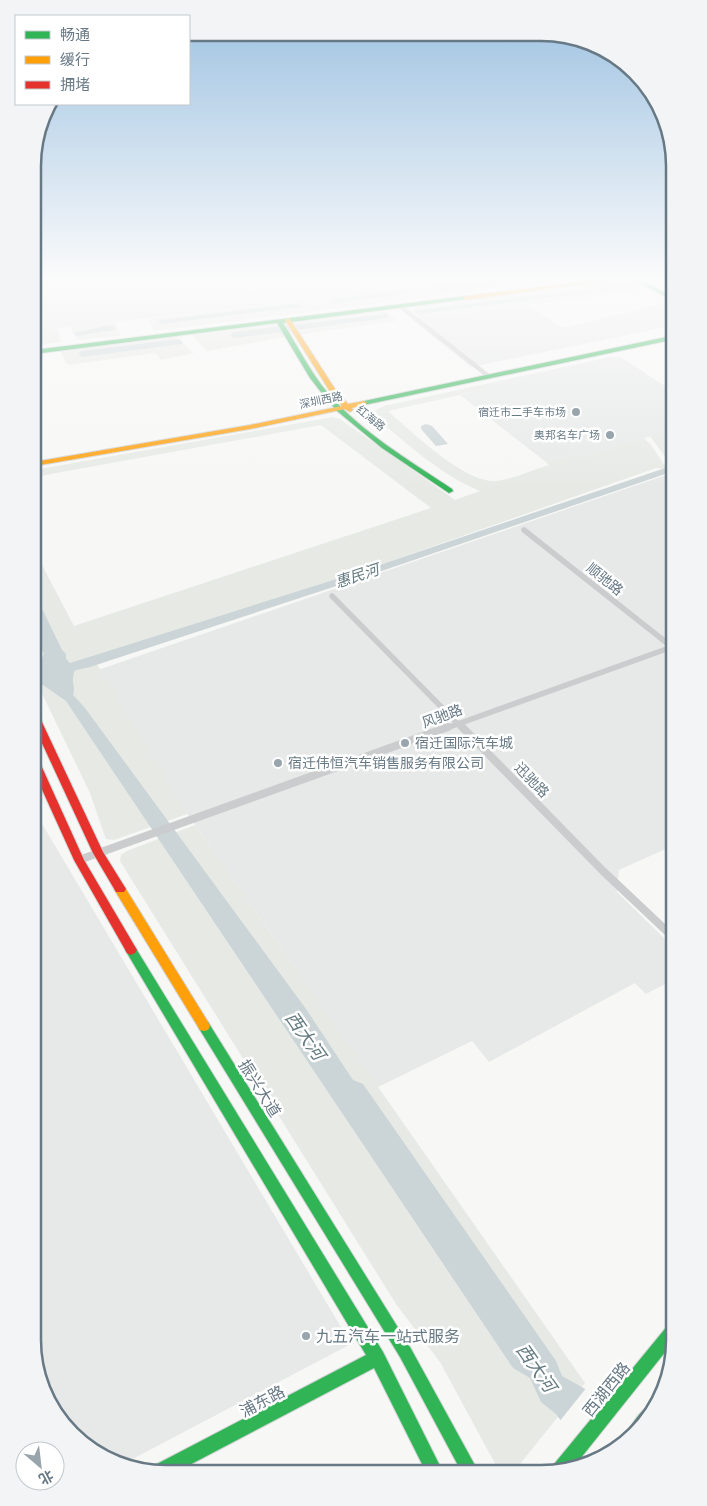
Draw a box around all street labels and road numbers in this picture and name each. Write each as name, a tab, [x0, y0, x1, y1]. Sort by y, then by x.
street label: 深圳西路	[298, 390, 344, 410]
street label: 红海路	[354, 403, 388, 433]
street label: 顺驰路	[584, 560, 626, 598]
street label: 风驰路	[420, 701, 464, 731]
street label: 迅驰路	[512, 759, 552, 801]
street label: 振兴大道	[235, 1056, 285, 1120]
street label: 西湖西路	[579, 1358, 634, 1420]
street label: 浦东路	[237, 1382, 288, 1421]

